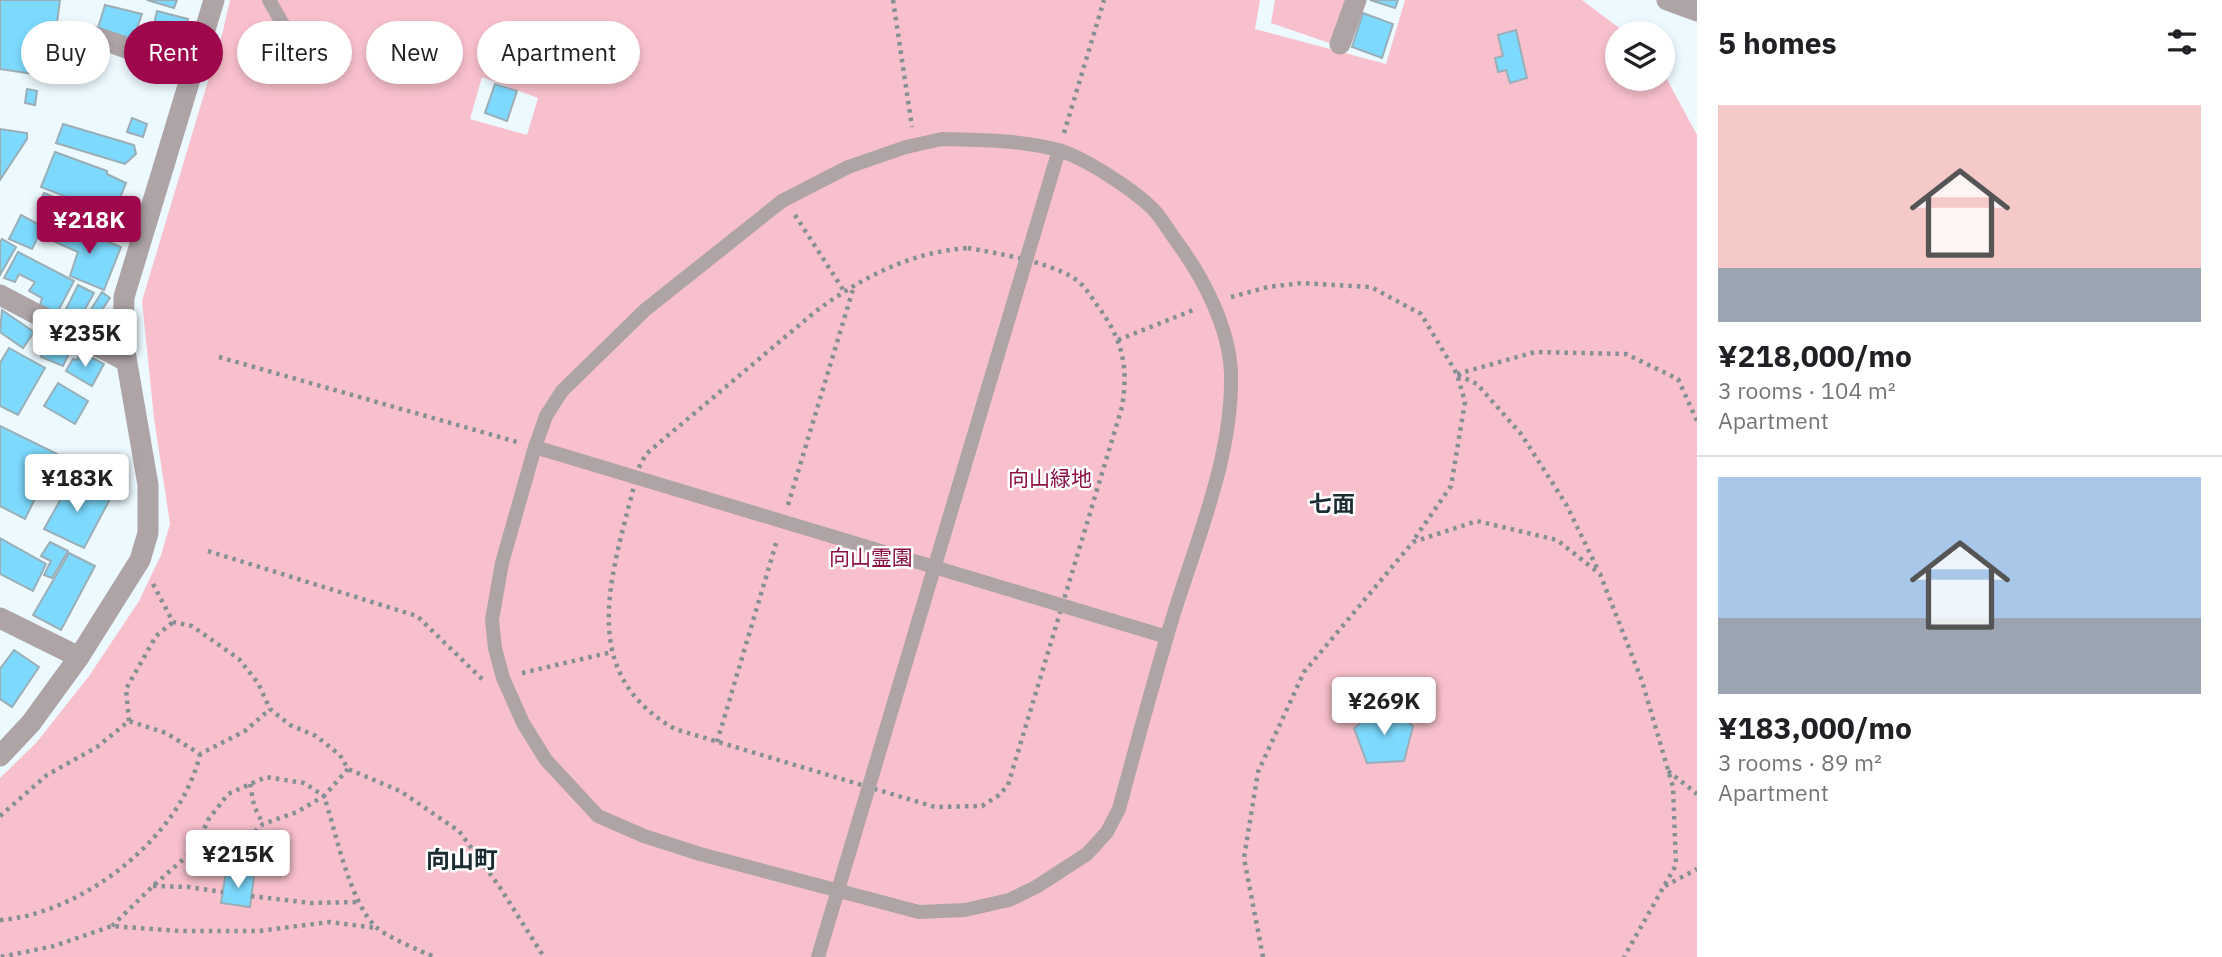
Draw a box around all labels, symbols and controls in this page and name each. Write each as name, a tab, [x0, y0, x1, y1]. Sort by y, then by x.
chip: Buy	[21, 21, 110, 84]
chip: Rent	[124, 21, 223, 84]
chip: Filters	[237, 21, 352, 84]
chip: New	[366, 21, 463, 84]
chip: Apartment	[477, 21, 640, 84]
map controls	[1605, 21, 1675, 91]
button: layers	[1605, 21, 1675, 91]
text: 5 homes	[1718, 23, 1837, 62]
icon: filters	[2163, 23, 2201, 61]
icon: home	[1897, 150, 2023, 276]
pin: ¥218K	[40, 196, 138, 256]
text: ¥218K	[53, 204, 125, 234]
pin: ¥235K	[36, 310, 134, 369]
text: ¥235K	[49, 317, 121, 347]
text: ¥218,000/mo	[1718, 336, 1912, 375]
text: 3 rooms · 104 m²	[1718, 375, 1896, 405]
text: Apartment	[1718, 405, 1829, 435]
pin: ¥183K	[28, 454, 126, 514]
text: ¥183K	[41, 462, 113, 492]
park label: 向山緑地	[1008, 464, 1092, 492]
district label: 七面	[1309, 488, 1355, 518]
icon: home	[1897, 522, 2023, 648]
park label: 向山霊園	[829, 543, 913, 571]
pin: ¥269K	[1335, 678, 1433, 737]
text: ¥269K	[1348, 685, 1420, 715]
text: ¥183,000/mo	[1718, 708, 1912, 747]
text: 3 rooms · 89 m²	[1718, 747, 1882, 777]
text: Apartment	[1718, 777, 1829, 807]
pin: ¥215K	[189, 830, 287, 890]
text: ¥215K	[202, 838, 274, 868]
district label: 向山町	[426, 843, 498, 875]

